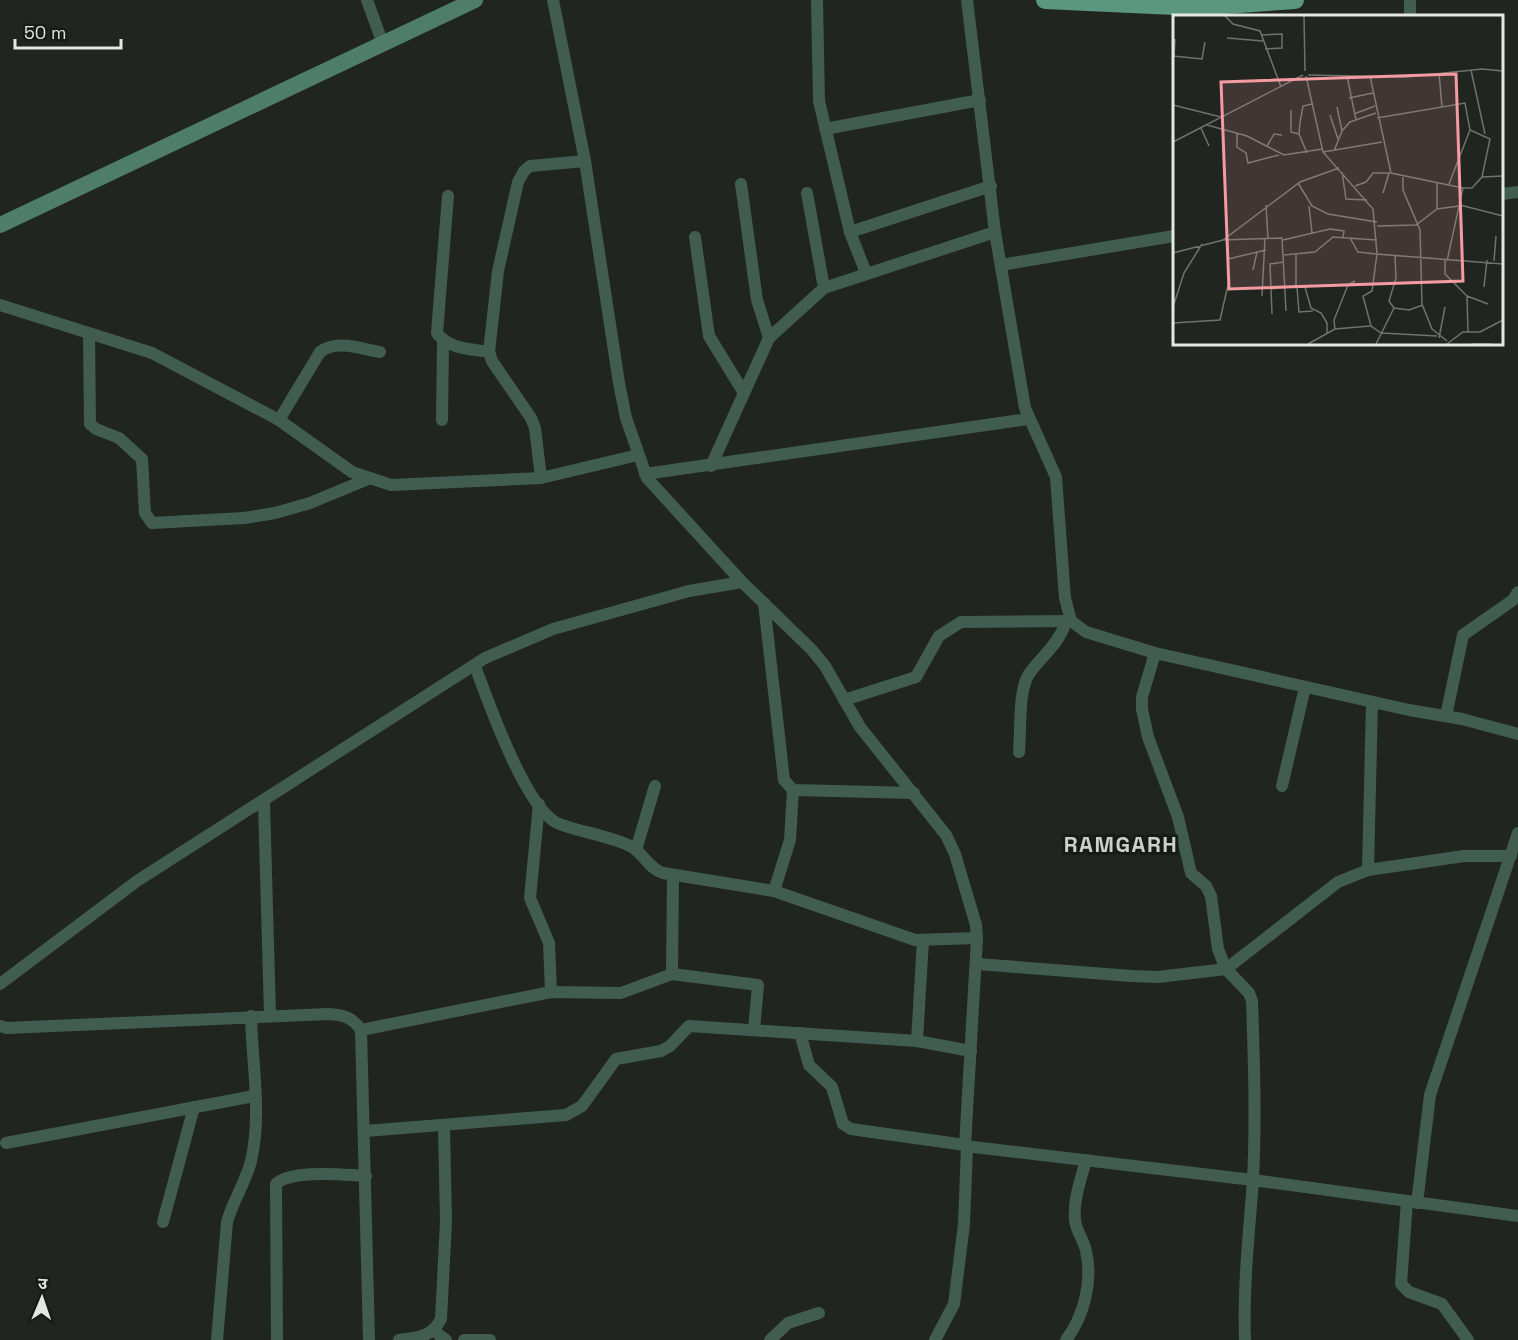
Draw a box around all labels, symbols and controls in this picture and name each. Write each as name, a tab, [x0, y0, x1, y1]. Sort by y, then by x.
scale bar	[15, 12, 122, 50]
inset map	[1173, 15, 1503, 345]
text: 50 m	[24, 21, 66, 44]
district label: RAMGARH	[1064, 830, 1178, 858]
north arrow	[12, 1268, 72, 1328]
text: उ	[37, 1273, 48, 1294]

